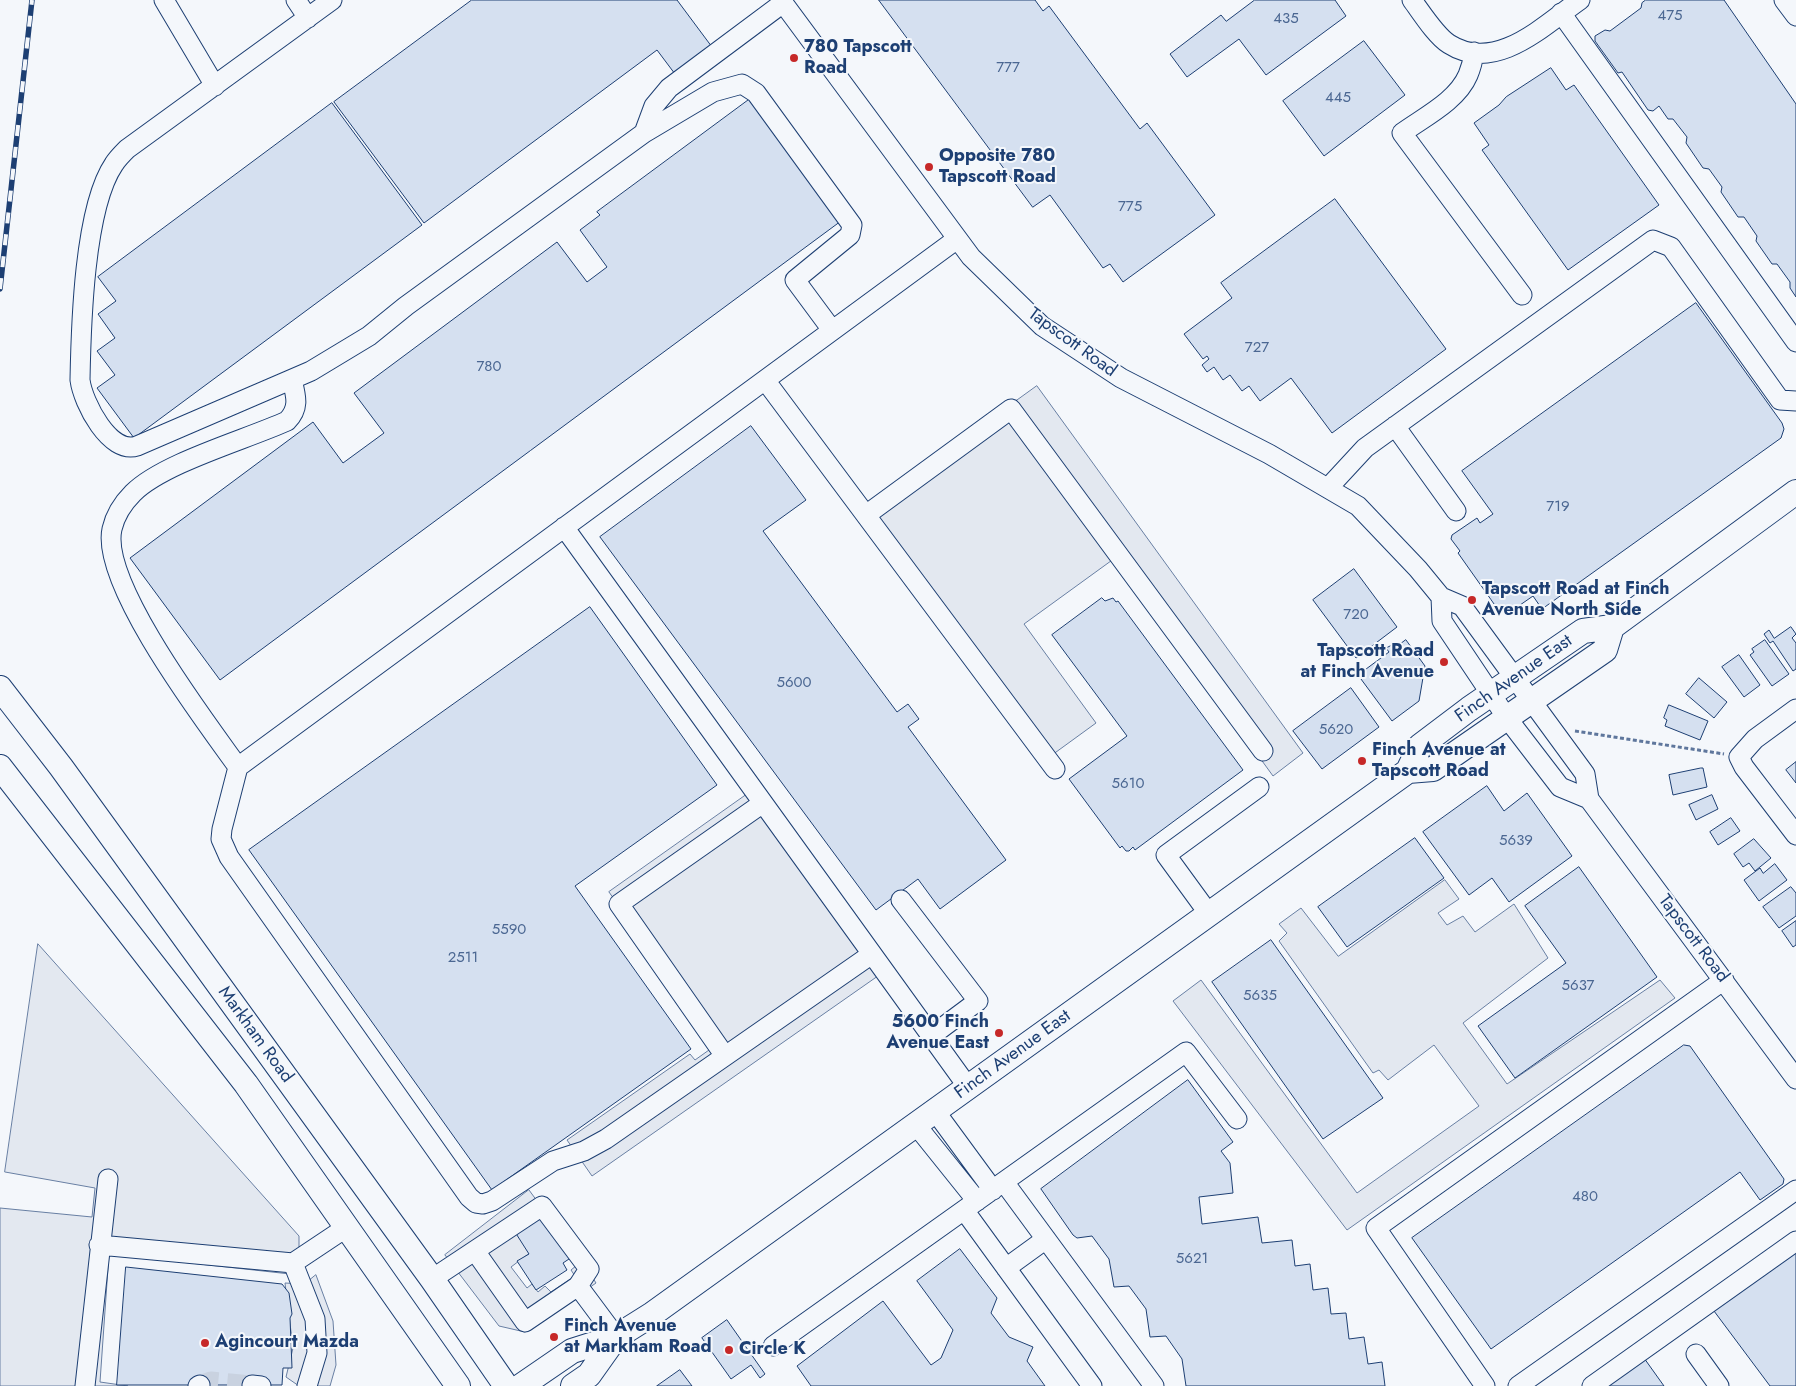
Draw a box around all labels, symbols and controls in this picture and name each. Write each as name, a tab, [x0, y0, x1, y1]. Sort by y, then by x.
house number: 475	[1657, 7, 1683, 25]
house number: 435	[1273, 10, 1299, 28]
place label: 780 Tapscott Road	[804, 37, 912, 80]
marker: 780 Tapscott Road	[788, 52, 800, 64]
house number: 777	[996, 59, 1020, 77]
house number: 445	[1325, 89, 1351, 107]
place label: Opposite 780 Tapscott Road	[939, 146, 1056, 188]
marker: Opposite 780 Tapscott Road	[923, 161, 935, 173]
house number: 775	[1118, 198, 1142, 216]
street label: Tapscott Road	[1024, 304, 1120, 382]
house number: 727	[1245, 339, 1269, 357]
house number: 780	[476, 358, 502, 376]
house number: 719	[1546, 498, 1570, 516]
place label: Tapscott Road at Finch Avenue North Side	[1482, 579, 1669, 622]
marker: Tapscott Road at Finch Avenue North Side	[1466, 594, 1478, 606]
house number: 720	[1343, 606, 1369, 624]
street label: Finch Avenue East	[1451, 631, 1577, 727]
place label: Tapscott Road at Finch Avenue	[1300, 641, 1434, 684]
marker: Tapscott Road at Finch Avenue	[1438, 656, 1450, 668]
house number: 5600	[776, 674, 812, 692]
house number: 5620	[1319, 721, 1353, 739]
place label: Finch Avenue at Tapscott Road	[1372, 740, 1506, 782]
marker: Finch Avenue at Tapscott Road	[1356, 755, 1368, 767]
house number: 5610	[1112, 775, 1144, 793]
house number: 5639	[1499, 832, 1533, 850]
street label: Tapscott Road	[1653, 891, 1733, 987]
house number: 5590	[492, 921, 526, 939]
house number: 2511	[448, 949, 478, 967]
house number: 5637	[1562, 977, 1594, 995]
street label: Markham Road	[213, 983, 297, 1087]
house number: 5635	[1243, 987, 1277, 1005]
street label: Finch Avenue East	[951, 1006, 1075, 1104]
place label: 5600 Finch Avenue East	[886, 1012, 989, 1054]
marker: 5600 Finch Avenue East	[993, 1027, 1005, 1039]
house number: 480	[1572, 1188, 1598, 1206]
house number: 5621	[1176, 1250, 1208, 1268]
place label: Finch Avenue at Markham Road	[564, 1316, 712, 1358]
marker: Finch Avenue at Markham Road	[548, 1331, 560, 1343]
place label: Agincourt Mazda	[215, 1332, 359, 1354]
marker: Agincourt Mazda	[199, 1337, 211, 1349]
place label: Circle K	[739, 1339, 806, 1361]
marker: Circle K	[723, 1344, 735, 1356]

